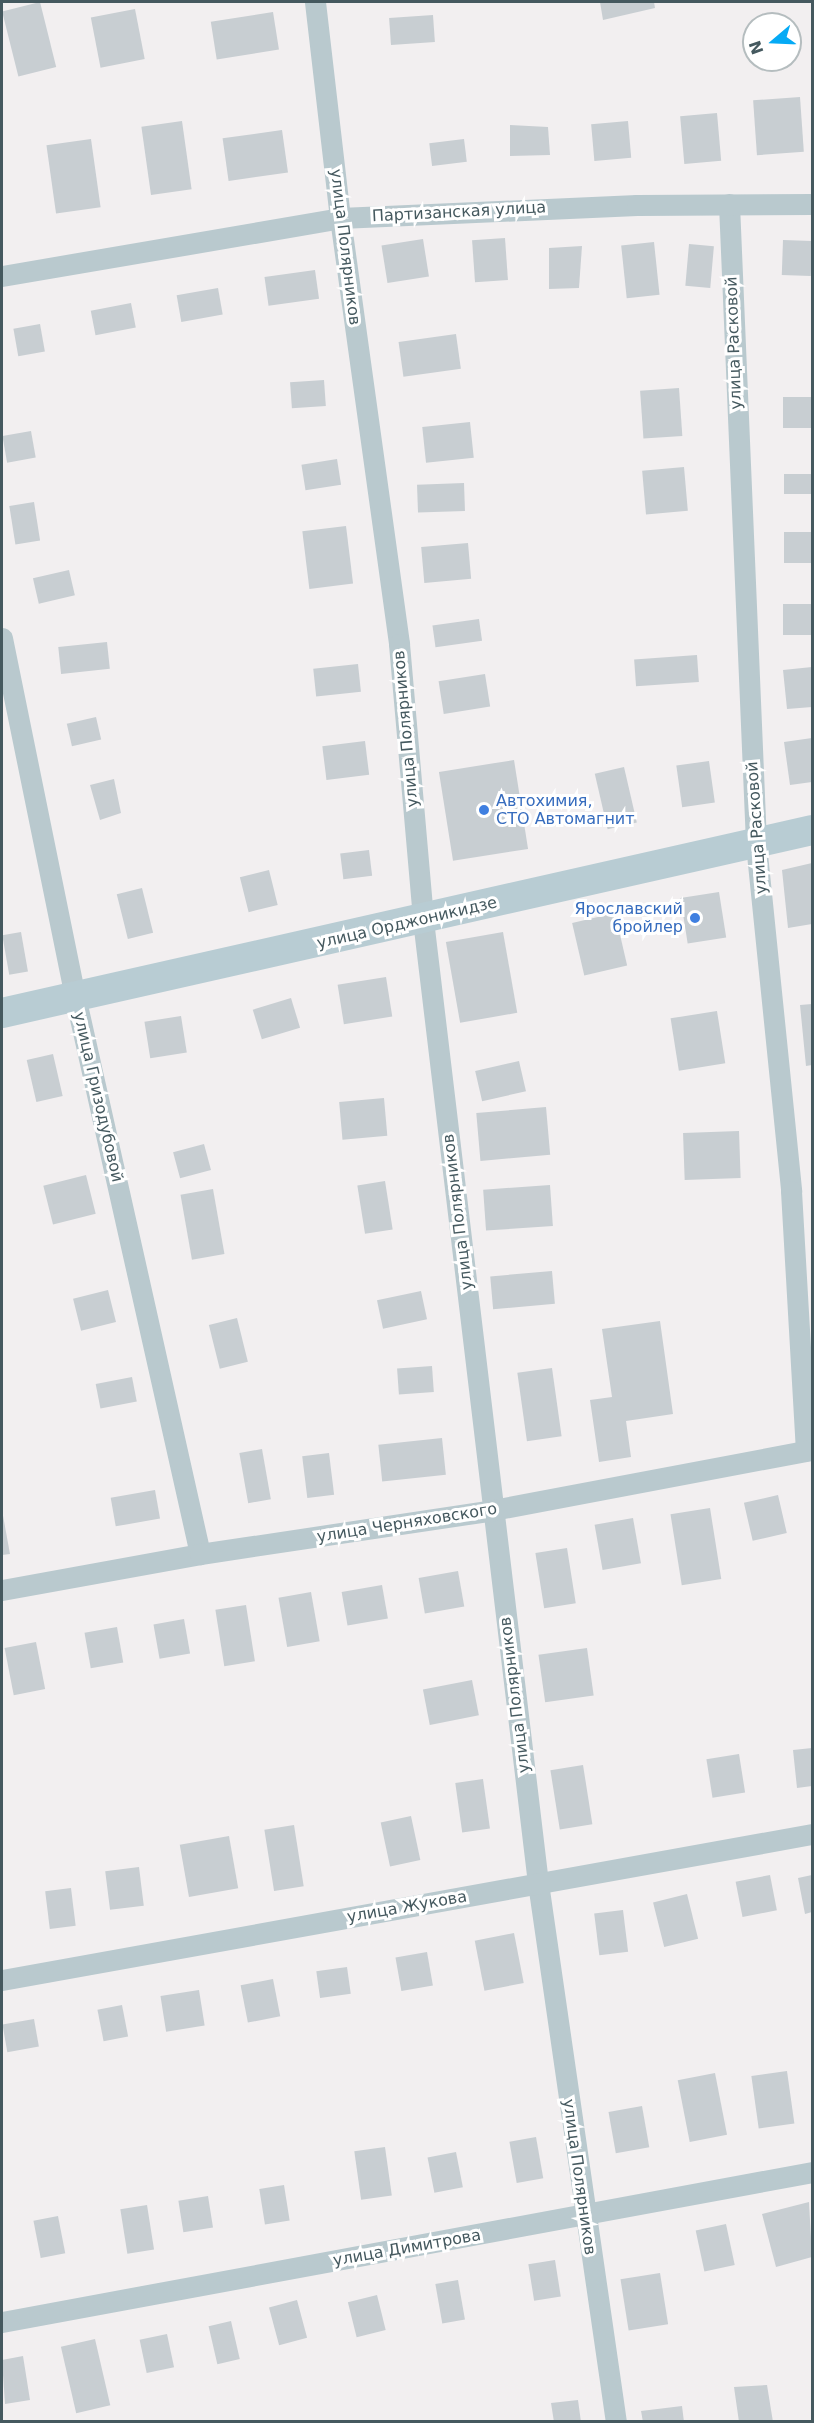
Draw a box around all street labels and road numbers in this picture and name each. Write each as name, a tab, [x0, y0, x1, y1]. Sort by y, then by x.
street label: улица Полярников	[326, 168, 364, 326]
street label: Партизанская улица	[371, 198, 547, 226]
street label: улица Расковой	[722, 276, 746, 410]
street label: улица Полярников	[390, 650, 422, 808]
street label: улица Расковой	[743, 761, 771, 895]
street label: улица Орджоникидзе	[315, 893, 499, 953]
street label: улица Гризодубовой	[69, 1010, 127, 1184]
street label: улица Полярников	[439, 1133, 477, 1291]
street label: улица Черняховского	[316, 1499, 498, 1547]
street label: улица Полярников	[496, 1616, 534, 1774]
street label: улица Жукова	[346, 1887, 468, 1927]
street label: улица Полярников	[559, 2098, 599, 2256]
street label: улица Димитрова	[332, 2226, 482, 2270]

